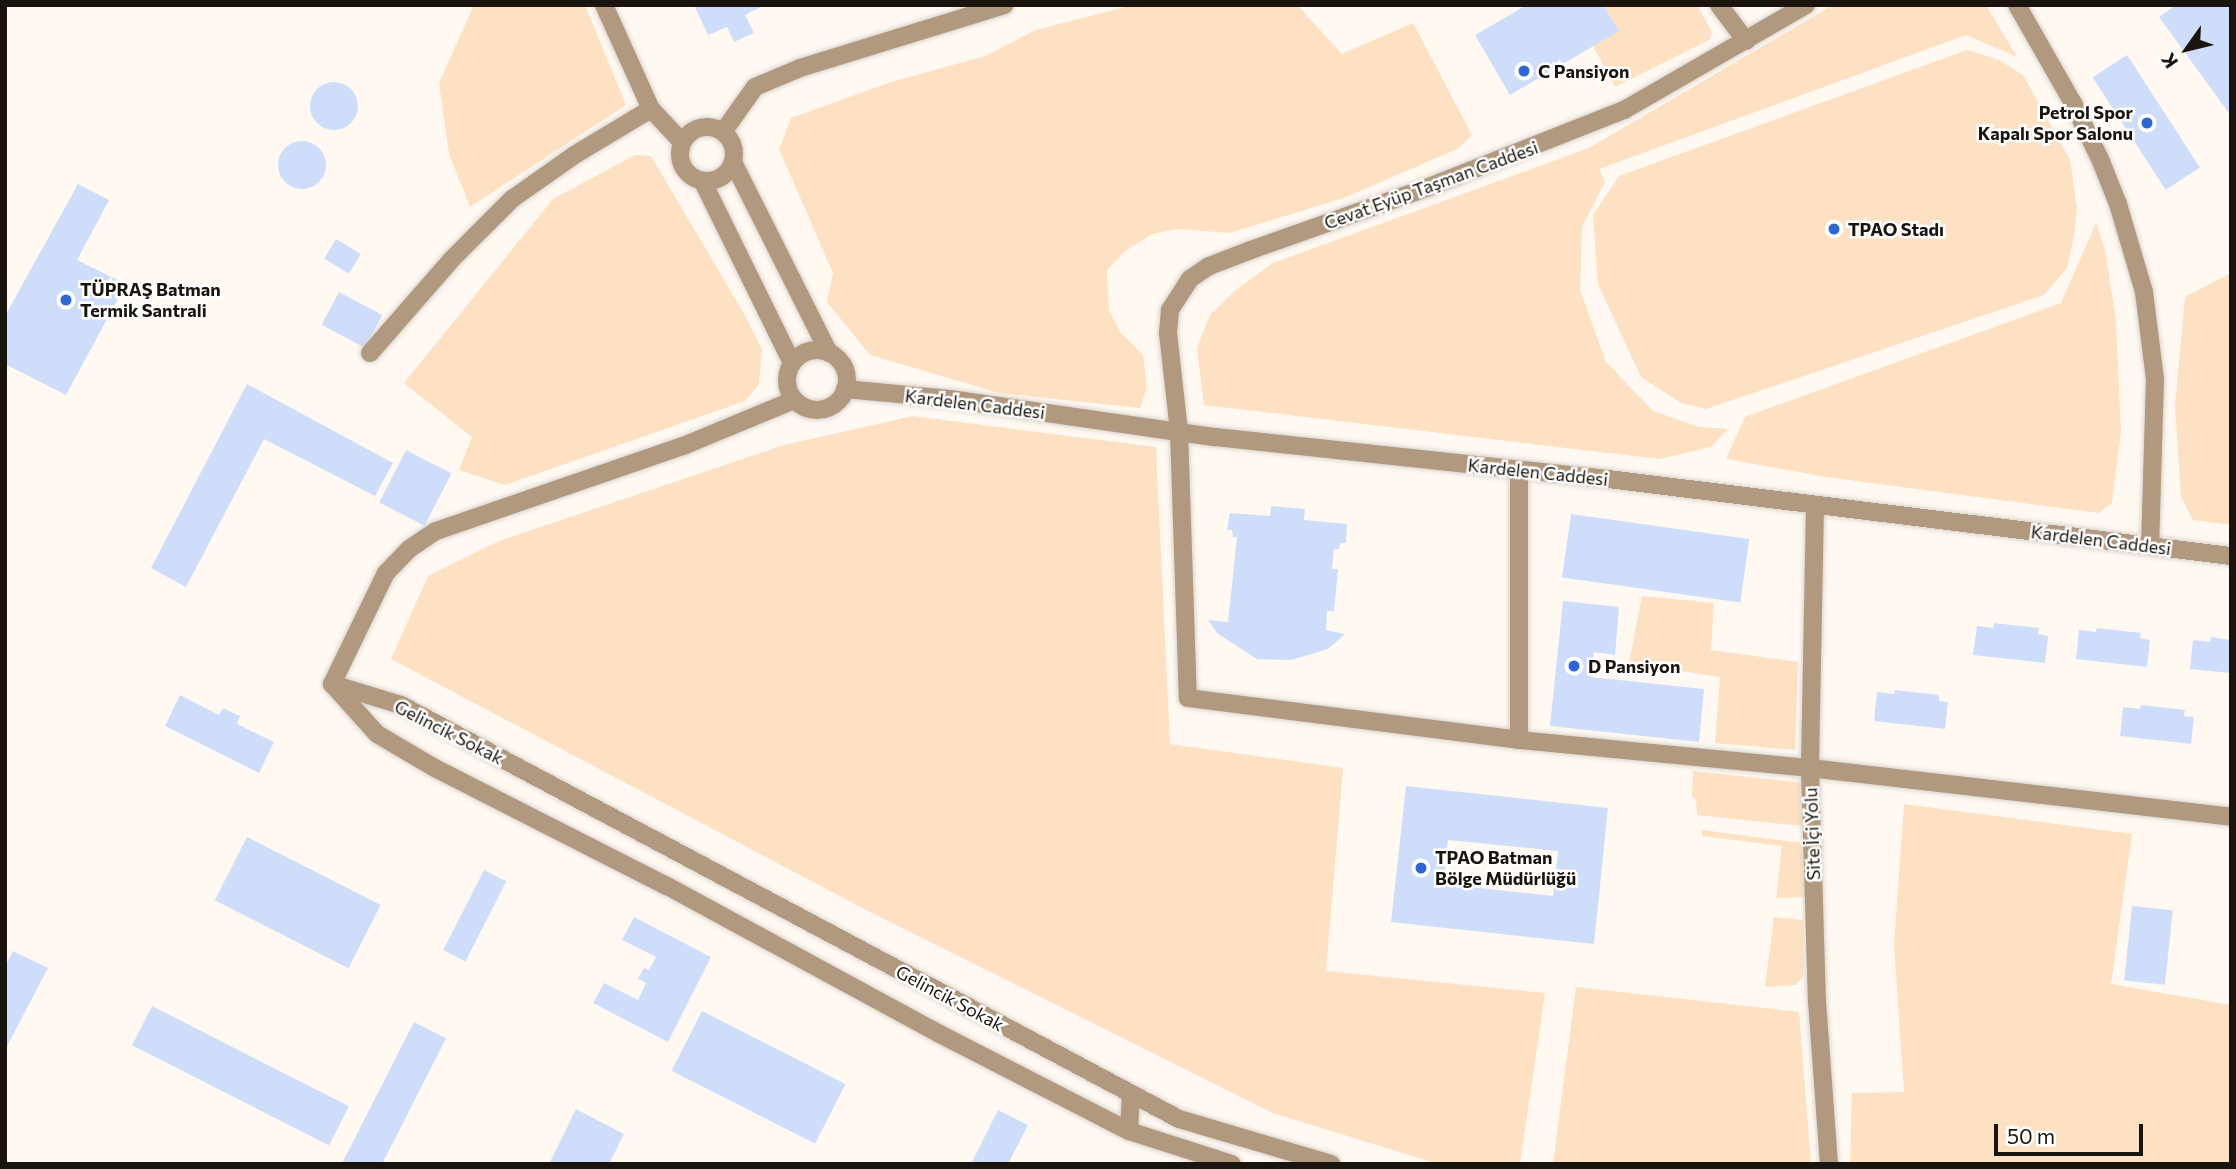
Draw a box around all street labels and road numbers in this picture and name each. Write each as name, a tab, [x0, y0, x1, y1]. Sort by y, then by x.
street label: Cevat Eyüp Taşman Caddesi	[1321, 136, 1541, 234]
street label: Kardelen Caddesi	[904, 385, 1046, 423]
street label: Kardelen Caddesi	[1467, 454, 1609, 490]
street label: Kardelen Caddesi	[2030, 521, 2172, 559]
street label: Gelincik Sokak	[391, 695, 507, 769]
street label: Site İçi Yolu	[1800, 787, 1824, 881]
street label: Gelincik Sokak	[892, 960, 1008, 1036]

